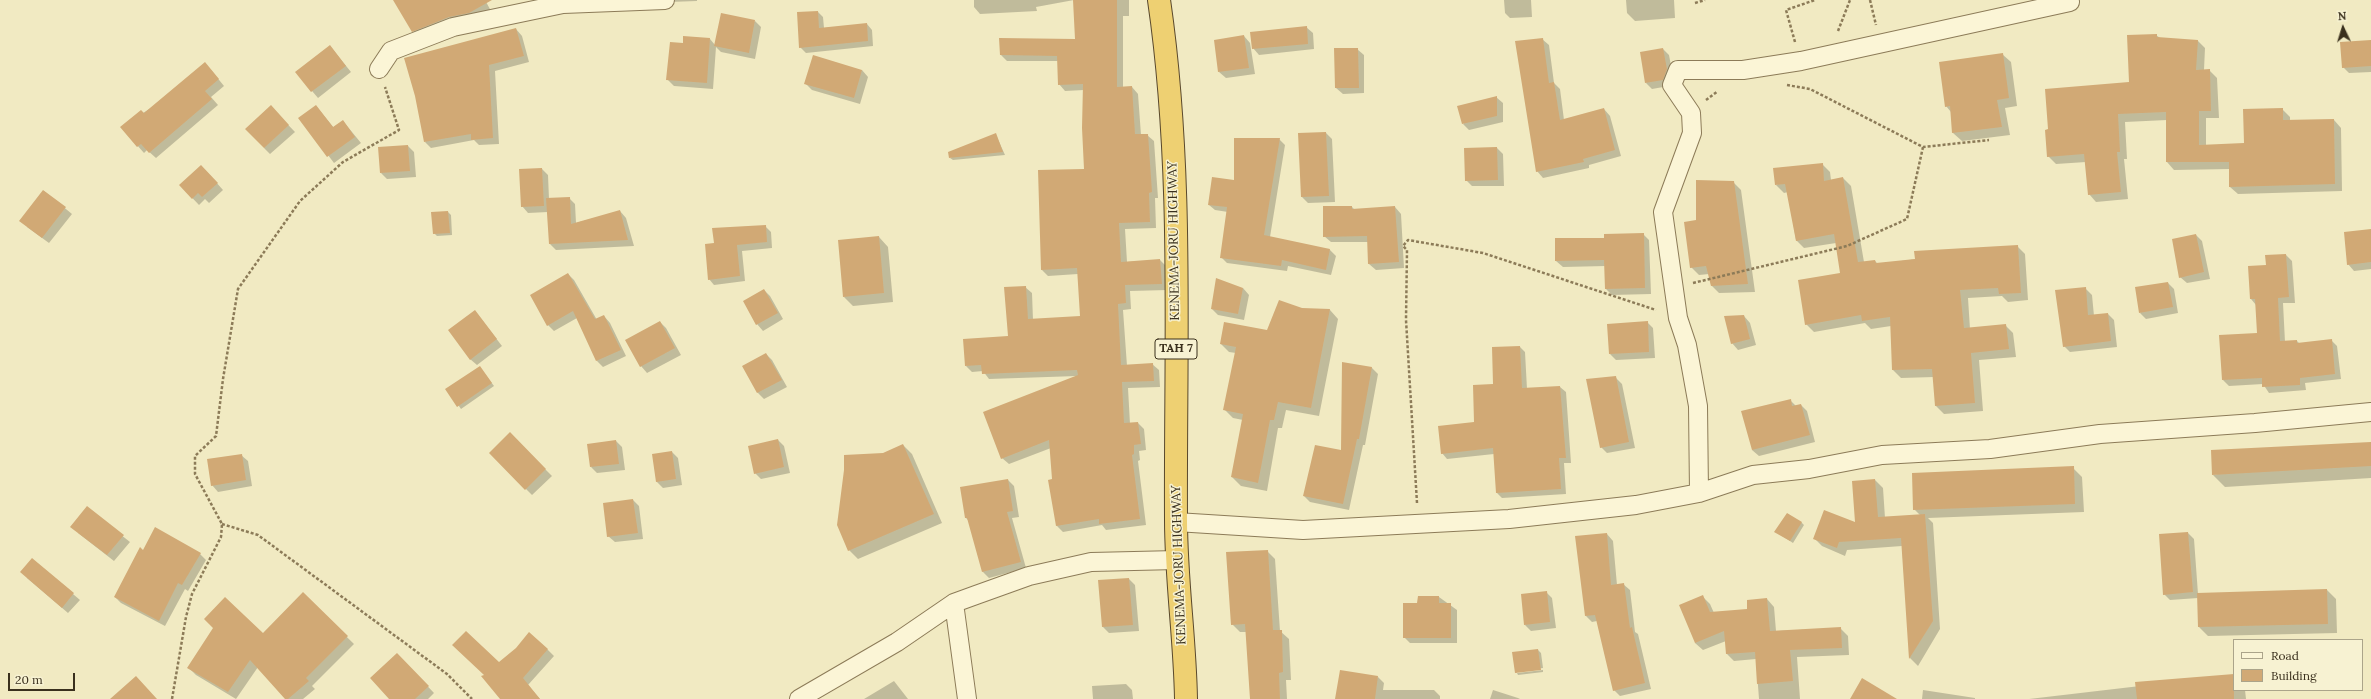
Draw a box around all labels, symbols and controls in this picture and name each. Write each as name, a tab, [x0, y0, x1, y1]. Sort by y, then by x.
north arrow	[2323, 8, 2363, 48]
text: N	[2337, 9, 2347, 23]
street label: KENEMA-JORU HIGHWAY	[1165, 161, 1183, 321]
road number: TAH 7	[1155, 339, 1197, 359]
street label: KENEMA-JORU HIGHWAY	[1168, 485, 1190, 645]
legend	[2233, 639, 2363, 691]
text: Road	[2271, 648, 2299, 663]
scale bar	[10, 665, 77, 691]
text: Building	[2271, 668, 2317, 683]
text: 20 m	[15, 672, 43, 687]

